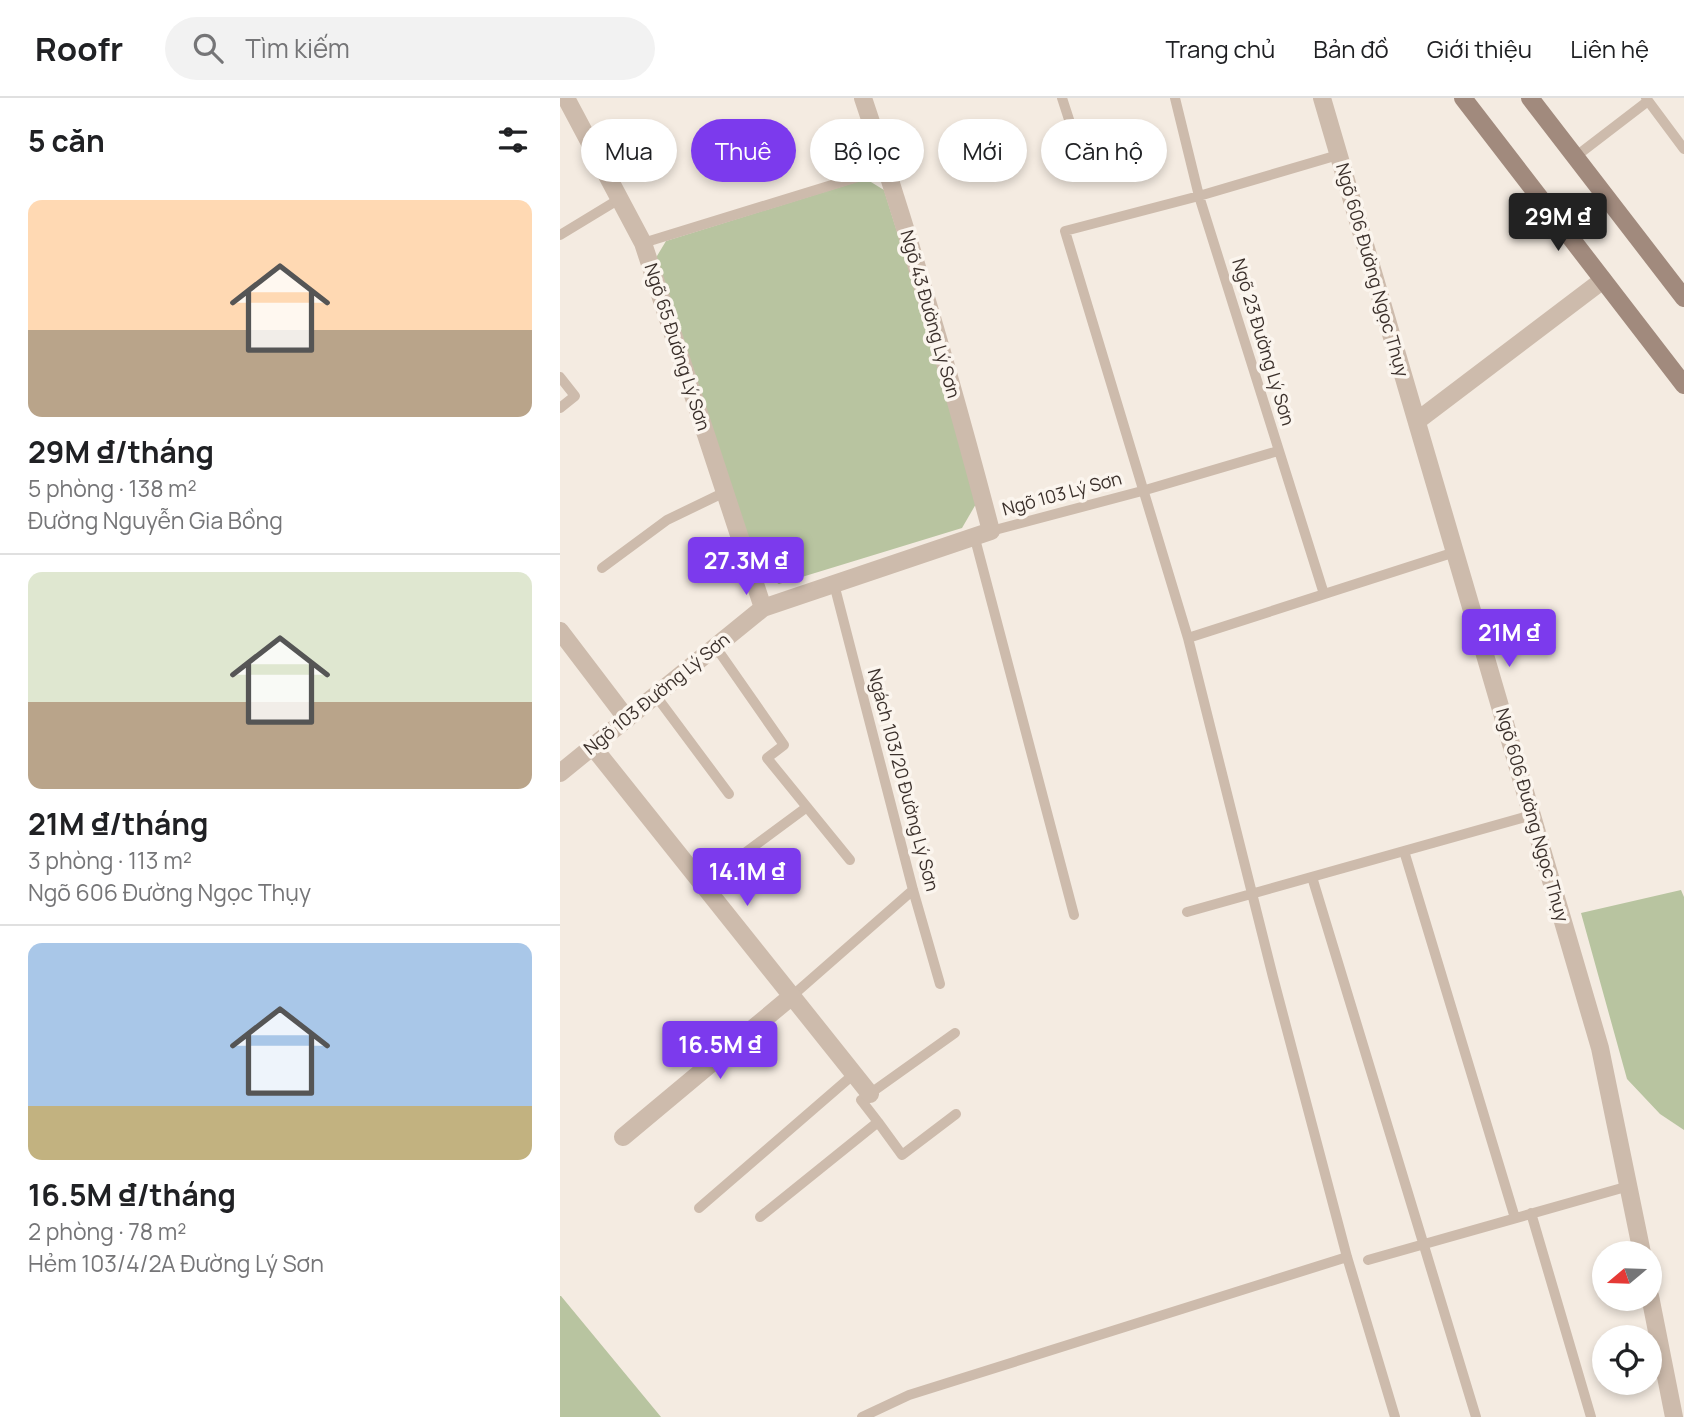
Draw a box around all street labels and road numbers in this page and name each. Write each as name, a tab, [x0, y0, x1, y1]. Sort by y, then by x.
street label: Ngõ 606 Đường Ngọc Thụy	[1331, 160, 1415, 380]
street label: Ngõ 43 Đường Lý Sơn	[895, 227, 966, 401]
street label: Ngõ 23 Đường Lý Sơn	[1227, 255, 1301, 428]
street label: Ngõ 65 Đường Lý Sơn	[640, 260, 716, 434]
street label: Ngõ 103 Lý Sơn	[999, 466, 1124, 520]
street label: Ngõ 103 Đường Lý Sơn	[578, 627, 734, 760]
street label: Ngách 103/20 Đường Lý Sơn	[863, 666, 945, 894]
street label: Ngõ 606 Đường Ngọc Thụy	[1491, 705, 1575, 925]

